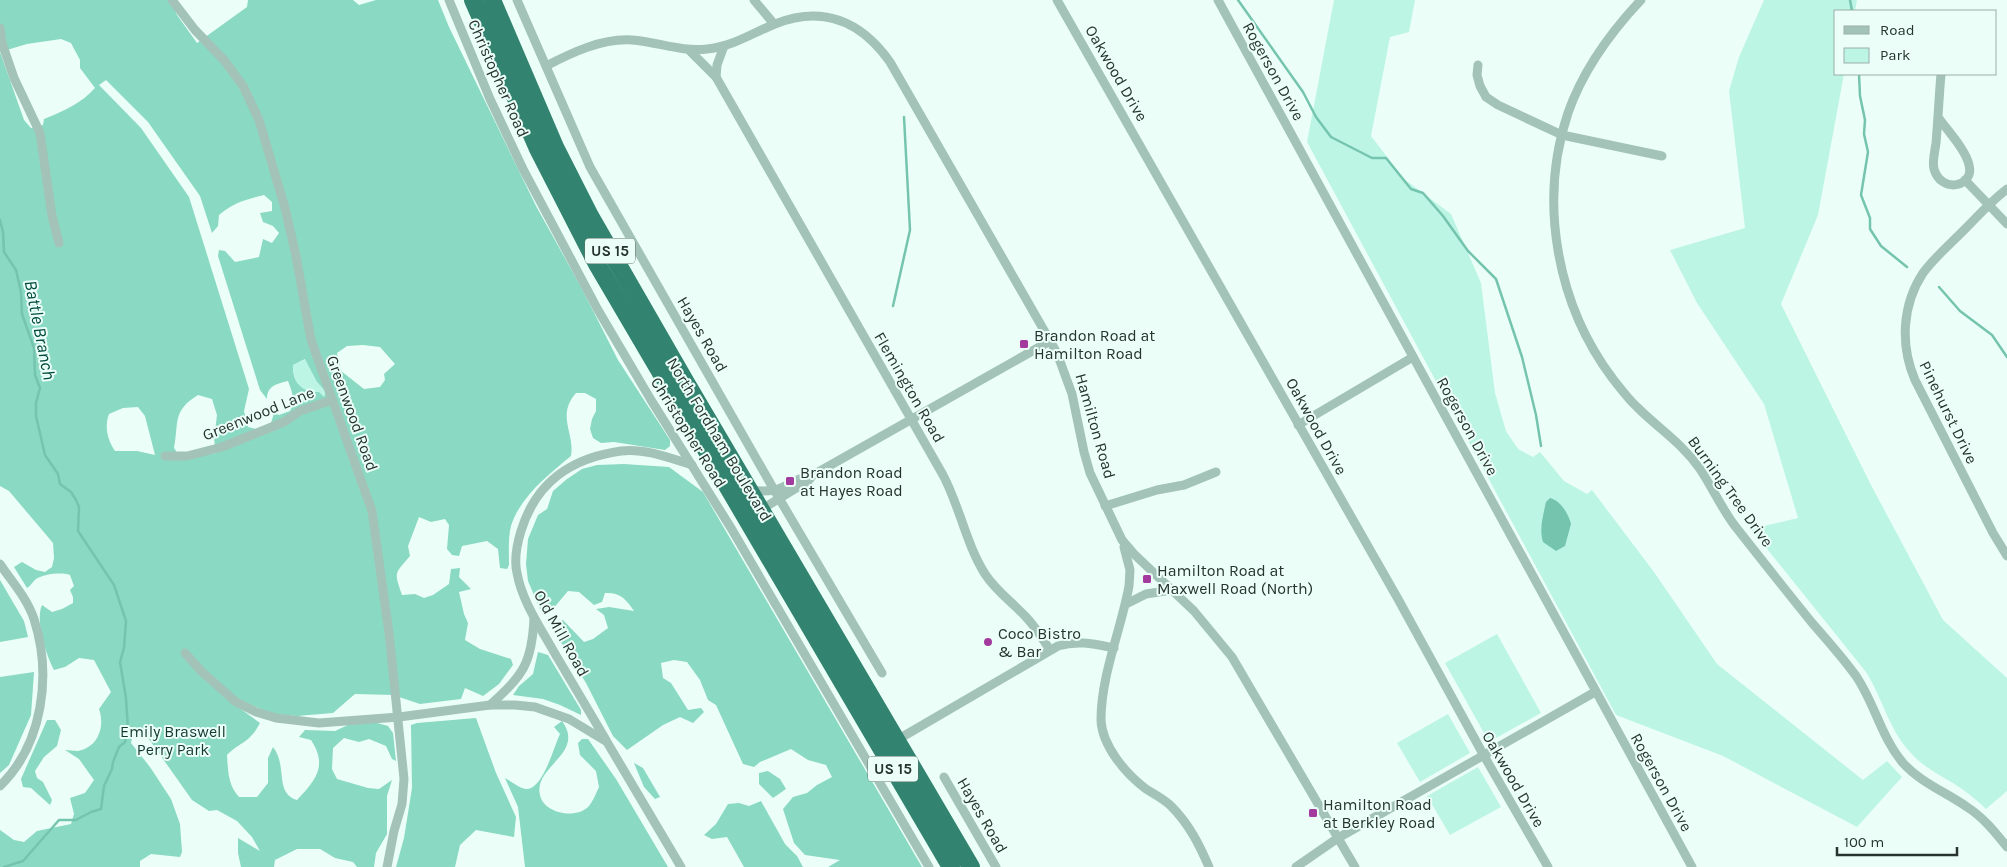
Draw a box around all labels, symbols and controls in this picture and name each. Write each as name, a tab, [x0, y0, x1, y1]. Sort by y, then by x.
legend	[1834, 10, 1997, 75]
street label: Christopher Road	[464, 16, 533, 140]
street label: Rogerson Drive	[1239, 19, 1308, 124]
text: Road	[1880, 21, 1915, 39]
street label: Oakwood Drive	[1081, 22, 1152, 125]
text: Park	[1880, 46, 1910, 64]
road number: US 15	[585, 238, 635, 264]
water label: Battle Branch	[20, 278, 60, 382]
street label: Hayes Road	[673, 293, 732, 375]
place label: Brandon Road at Hamilton Road	[1034, 326, 1155, 363]
street label: Flemington Road	[870, 329, 949, 446]
marker: Brandon Road at Hamilton Road	[1018, 338, 1030, 350]
street label: Greenwood Road	[323, 353, 382, 473]
street label: North Fordham Boulevard	[663, 354, 776, 524]
street label: Pinehurst Drive	[1915, 358, 1982, 467]
street label: Hamilton Road	[1071, 371, 1120, 481]
street label: Christopher Road	[647, 373, 730, 491]
street label: Oakwood Drive	[1282, 374, 1351, 478]
street label: Rogerson Drive	[1433, 374, 1502, 479]
street label: Greenwood Lane	[200, 382, 317, 445]
street label: Burning Tree Drive	[1684, 432, 1777, 551]
place label: Brandon Road at Hayes Road	[800, 463, 903, 500]
marker: Brandon Road at Hayes Road	[784, 475, 796, 487]
place label: Hamilton Road at Maxwell Road (North)	[1157, 561, 1313, 598]
marker: Hamilton Road at Maxwell Road (North)	[1141, 573, 1153, 585]
street label: Old Mill Road	[530, 587, 593, 680]
place label: Coco Bistro & Bar	[998, 624, 1081, 661]
marker: Coco Bistro & Bar	[982, 636, 994, 648]
park label: Emily Braswell Perry Park	[120, 722, 226, 759]
street label: Oakwood Drive	[1478, 728, 1549, 831]
street label: Rogerson Drive	[1627, 730, 1696, 835]
road number: US 15	[868, 756, 918, 782]
street label: Hayes Road	[953, 774, 1012, 856]
place label: Hamilton Road at Berkley Road	[1323, 795, 1435, 832]
marker: Hamilton Road at Berkley Road	[1307, 807, 1319, 819]
scale bar	[1837, 824, 1957, 856]
text: 100 m	[1844, 833, 1884, 851]

